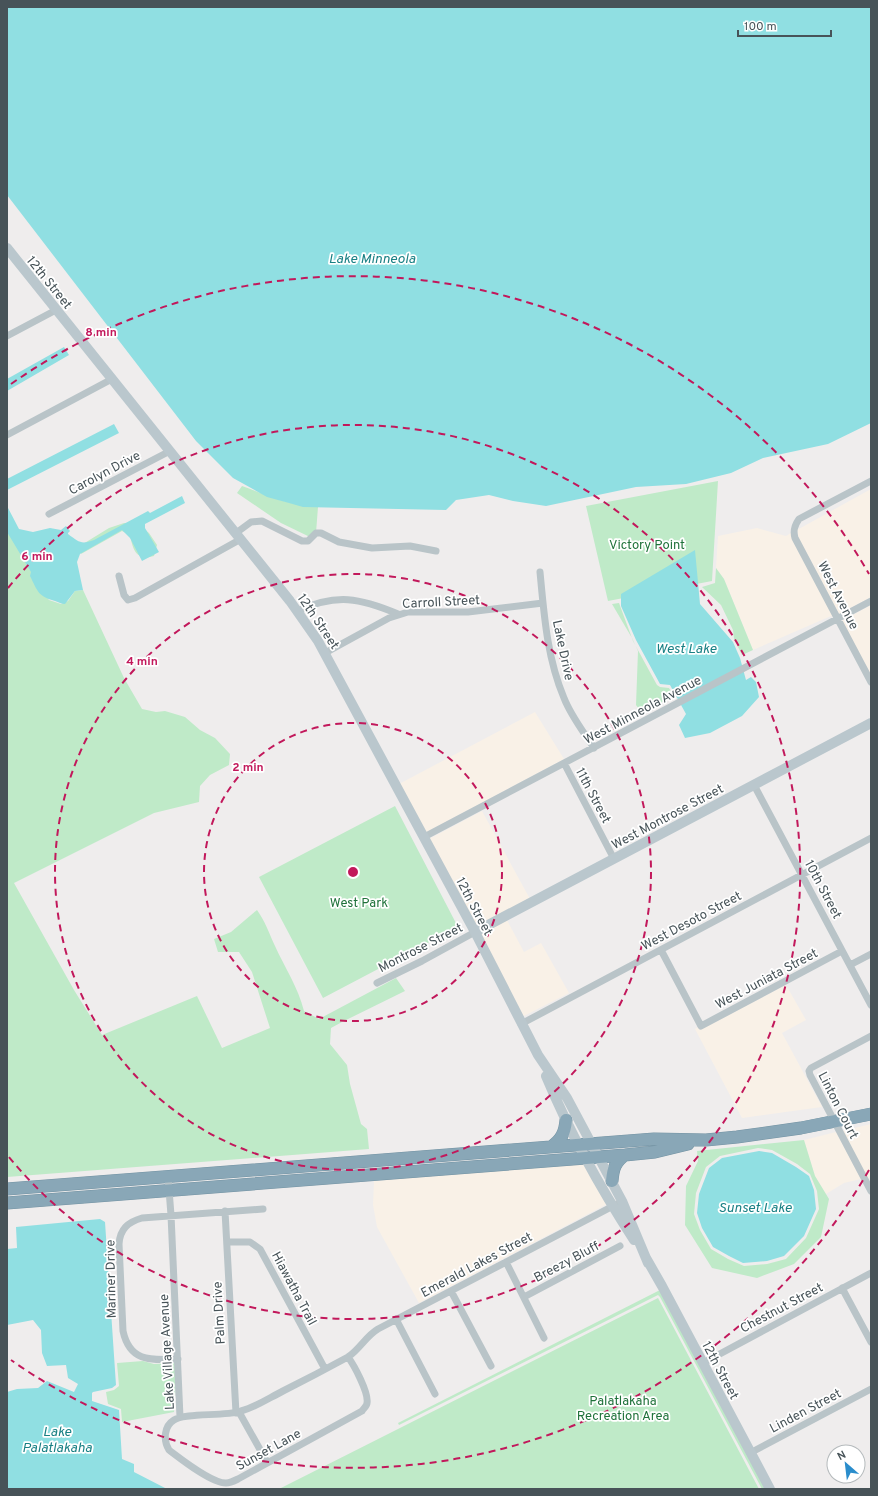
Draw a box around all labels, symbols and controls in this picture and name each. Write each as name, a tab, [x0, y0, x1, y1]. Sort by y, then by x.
scale bar	[738, 12, 831, 38]
text: 100 m	[744, 19, 777, 35]
water label: Lake Minneola	[329, 251, 416, 268]
street label: 12th Street	[22, 254, 75, 313]
text: 8 min	[85, 325, 117, 341]
street label: Carolyn Drive	[66, 448, 144, 499]
park label: Victory Point	[609, 538, 685, 554]
text: 6 min	[21, 549, 53, 565]
street label: West Avenue	[813, 559, 861, 633]
street label: 12th Street	[293, 591, 342, 653]
street label: Carroll Street	[402, 593, 481, 613]
street label: Lake Drive	[548, 619, 576, 682]
water label: West Lake	[656, 641, 717, 658]
text: 4 min	[126, 654, 158, 670]
street label: West Minneola Avenue	[581, 673, 705, 749]
text: 2 min	[232, 760, 264, 776]
street label: 11th Street	[571, 765, 614, 826]
street label: West Montrose Street	[609, 781, 727, 854]
street label: 10th Street	[800, 858, 844, 922]
centre of rings	[346, 865, 360, 879]
street label: 12th Street	[451, 875, 495, 939]
street label: West Desoto Street	[639, 889, 745, 955]
park label: West Park	[330, 896, 388, 912]
street label: Montrose Street	[376, 921, 466, 977]
street label: West Juniata Street	[713, 946, 821, 1014]
street label: Linton Court	[813, 1070, 861, 1142]
water label: Sunset Lake	[718, 1200, 792, 1217]
street label: Emerald Lakes Street	[418, 1230, 535, 1302]
street label: Mariner Drive	[103, 1239, 121, 1319]
street label: Breezy Bluff	[532, 1239, 603, 1287]
street label: Hiawatha Trail	[267, 1249, 319, 1329]
street label: Chestnut Street	[738, 1280, 826, 1337]
street label: Palm Drive	[210, 1281, 230, 1345]
street label: Lake Village Avenue	[157, 1294, 179, 1410]
street label: 12th Street	[697, 1339, 741, 1403]
street label: Linden Street	[767, 1386, 844, 1437]
park label: Palatlakaha Recreation Area	[577, 1394, 669, 1425]
water label: Lake Palatlakaha	[22, 1424, 93, 1457]
street label: Sunset Lane	[234, 1426, 304, 1475]
north arrow	[826, 1444, 866, 1484]
text: N	[835, 1448, 849, 1464]

